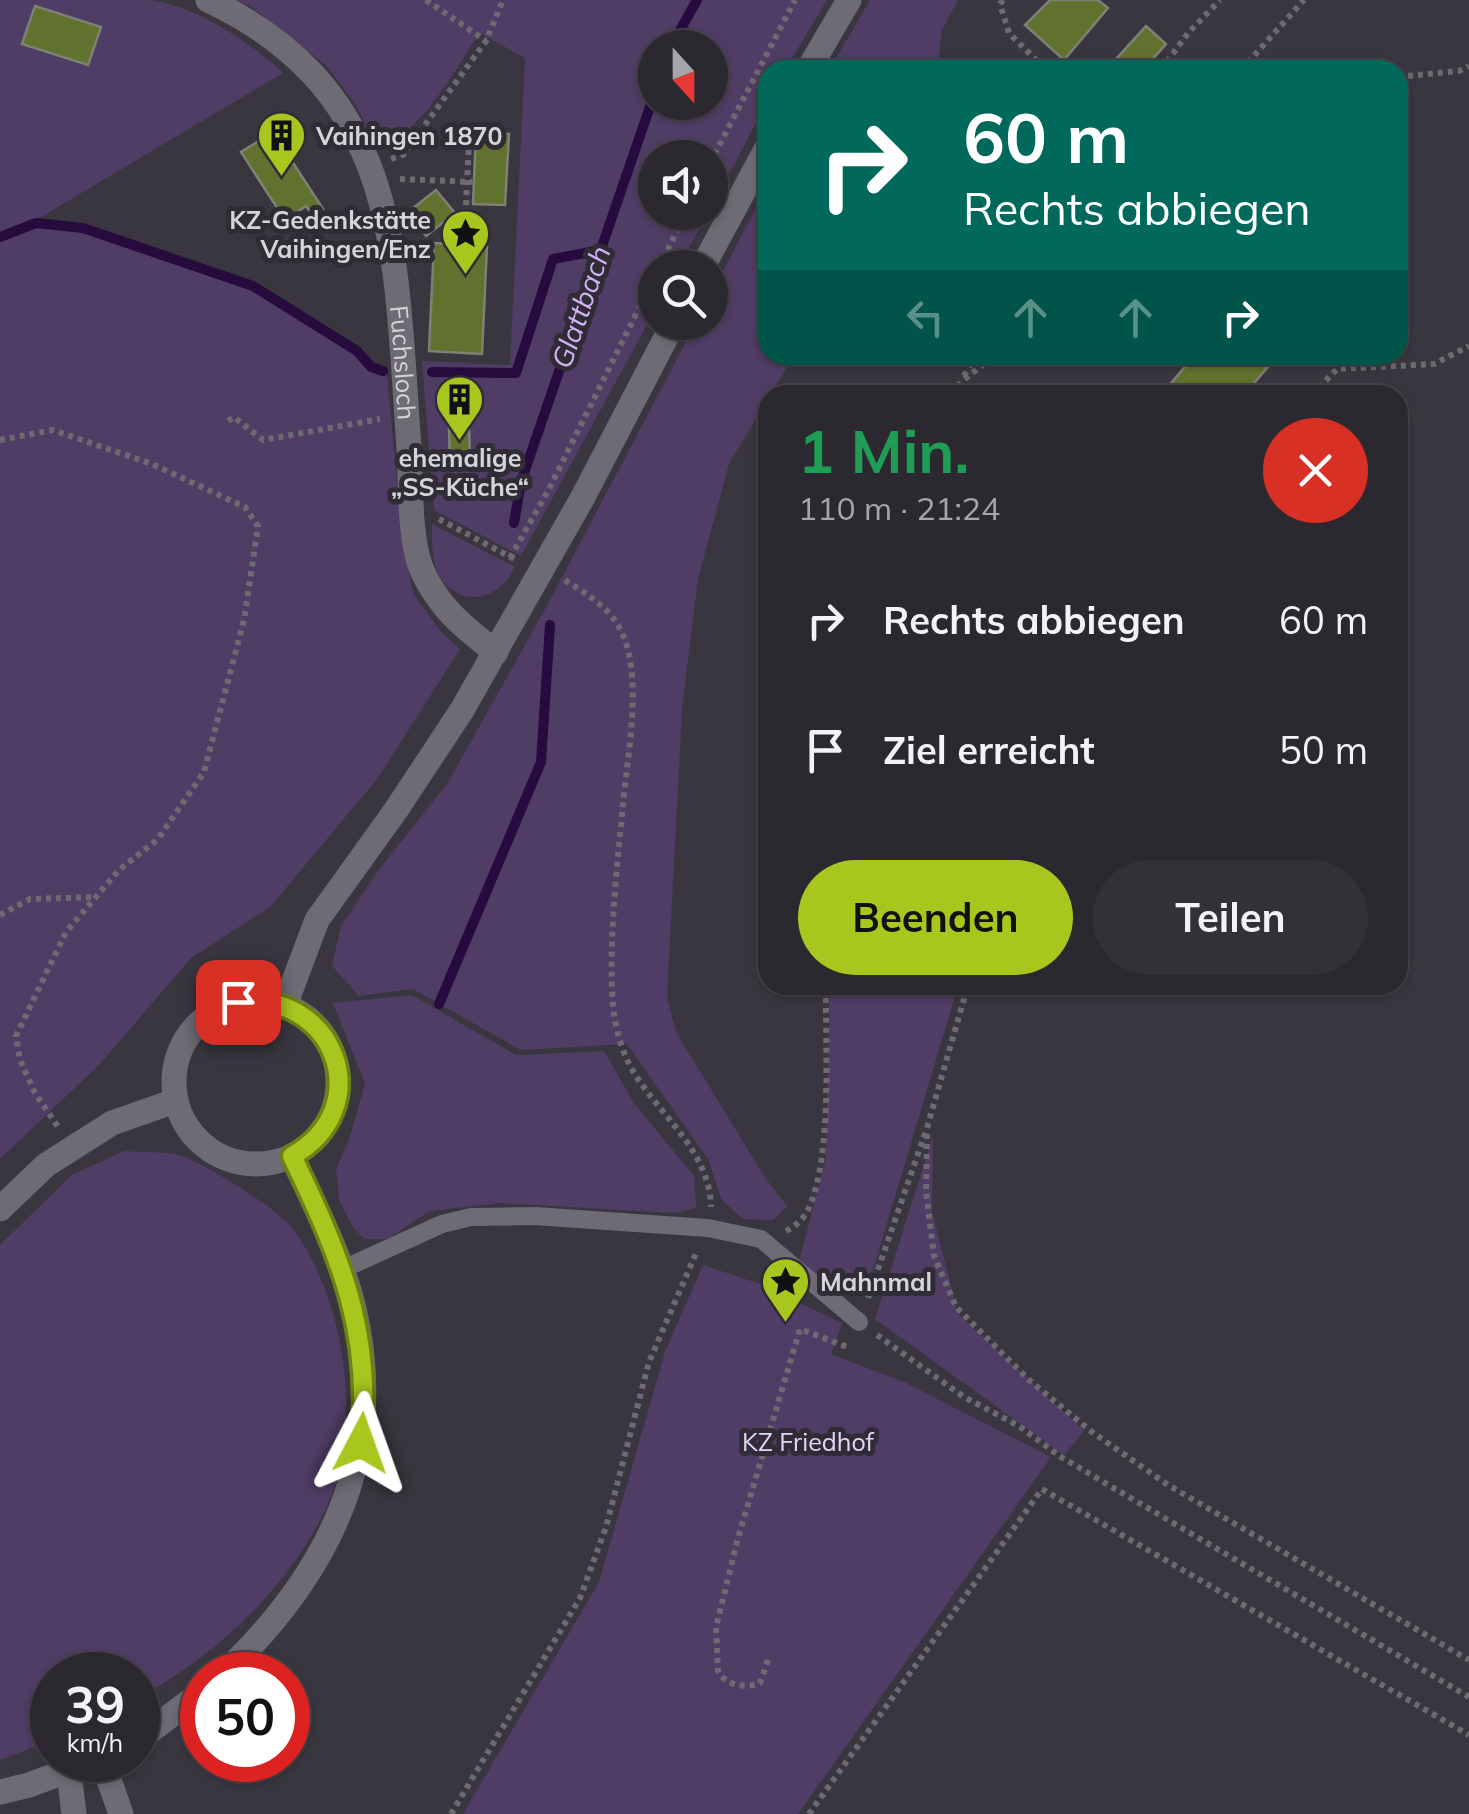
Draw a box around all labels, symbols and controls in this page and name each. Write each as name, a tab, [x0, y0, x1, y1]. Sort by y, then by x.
north arrow	[638, 30, 728, 120]
map controls	[638, 30, 728, 340]
text: 60 m	[963, 93, 1129, 181]
icon: right	[798, 100, 928, 230]
building icon: Vaihingen 1870	[255, 110, 307, 178]
place label: Vaihingen 1870	[315, 120, 502, 151]
button: sound	[638, 140, 728, 230]
text: Rechts abbiegen	[963, 180, 1311, 236]
place label: KZ-Gedenkstätte Vaihingen/Enz	[229, 204, 431, 264]
place icon: KZ-Gedenkstätte Vaihingen/Enz	[440, 208, 492, 276]
water label: Glattbach	[543, 241, 618, 373]
button: search	[638, 250, 728, 340]
icon: left	[898, 290, 953, 345]
icon: ahead	[1003, 290, 1058, 345]
icon: ahead	[1108, 290, 1163, 345]
icon: right	[1213, 290, 1268, 345]
street label: Fuchsloch	[384, 304, 423, 421]
building icon: ehemalige „SS-Küche“	[434, 374, 486, 442]
text: 1 Min.	[798, 413, 969, 488]
button: close	[1263, 418, 1368, 523]
place label: ehemalige „SS-Küche“	[391, 442, 529, 502]
text: 110 m · 21:24	[798, 488, 1000, 528]
icon: right	[798, 593, 853, 648]
text: Rechts abbiegen	[883, 596, 1185, 644]
text: 60 m	[1279, 596, 1368, 644]
icon: arrive	[798, 723, 853, 778]
text: Ziel erreicht	[883, 726, 1095, 774]
text: 50 m	[1279, 726, 1368, 774]
button: Beenden	[798, 860, 1073, 975]
button: Teilen	[1093, 860, 1368, 975]
pin	[196, 960, 281, 1045]
icon: arrive	[211, 975, 266, 1030]
place icon: Mahnmal	[759, 1256, 811, 1324]
place label: Mahnmal	[820, 1266, 932, 1297]
position arrow	[309, 1391, 413, 1495]
park label: KZ Friedhof	[742, 1426, 875, 1457]
speed limit sign: 50	[180, 1652, 310, 1782]
text: 39	[65, 1673, 125, 1736]
text: km/h	[67, 1727, 123, 1758]

